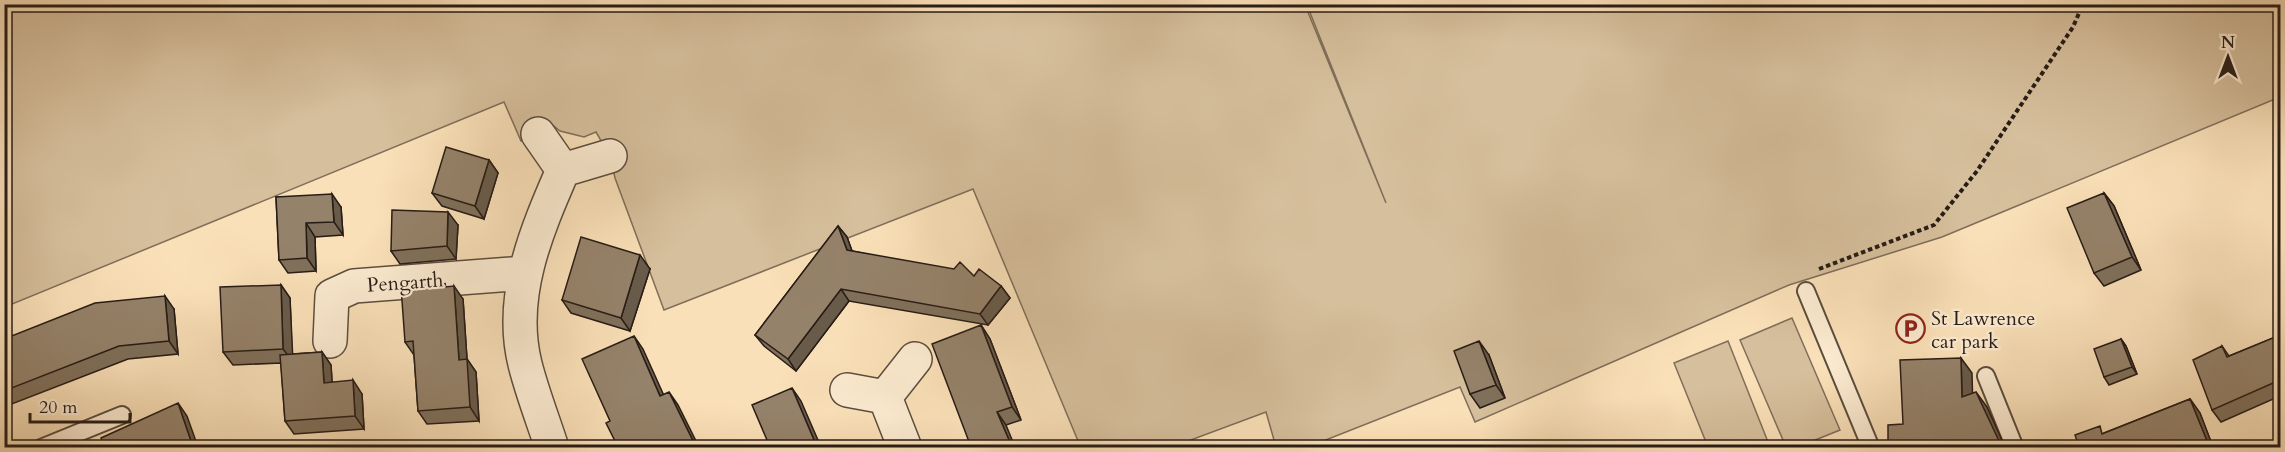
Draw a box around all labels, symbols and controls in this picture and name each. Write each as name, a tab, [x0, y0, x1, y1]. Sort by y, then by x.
north arrow	[2198, 27, 2258, 87]
text: N	[2221, 32, 2235, 54]
street label: Pengarth	[366, 266, 444, 299]
place label: St Lawrence car park	[1931, 305, 2035, 355]
parking icon: St Lawrence car park	[1894, 313, 1926, 345]
scale bar	[30, 386, 130, 424]
text: 20 m	[39, 395, 78, 420]

